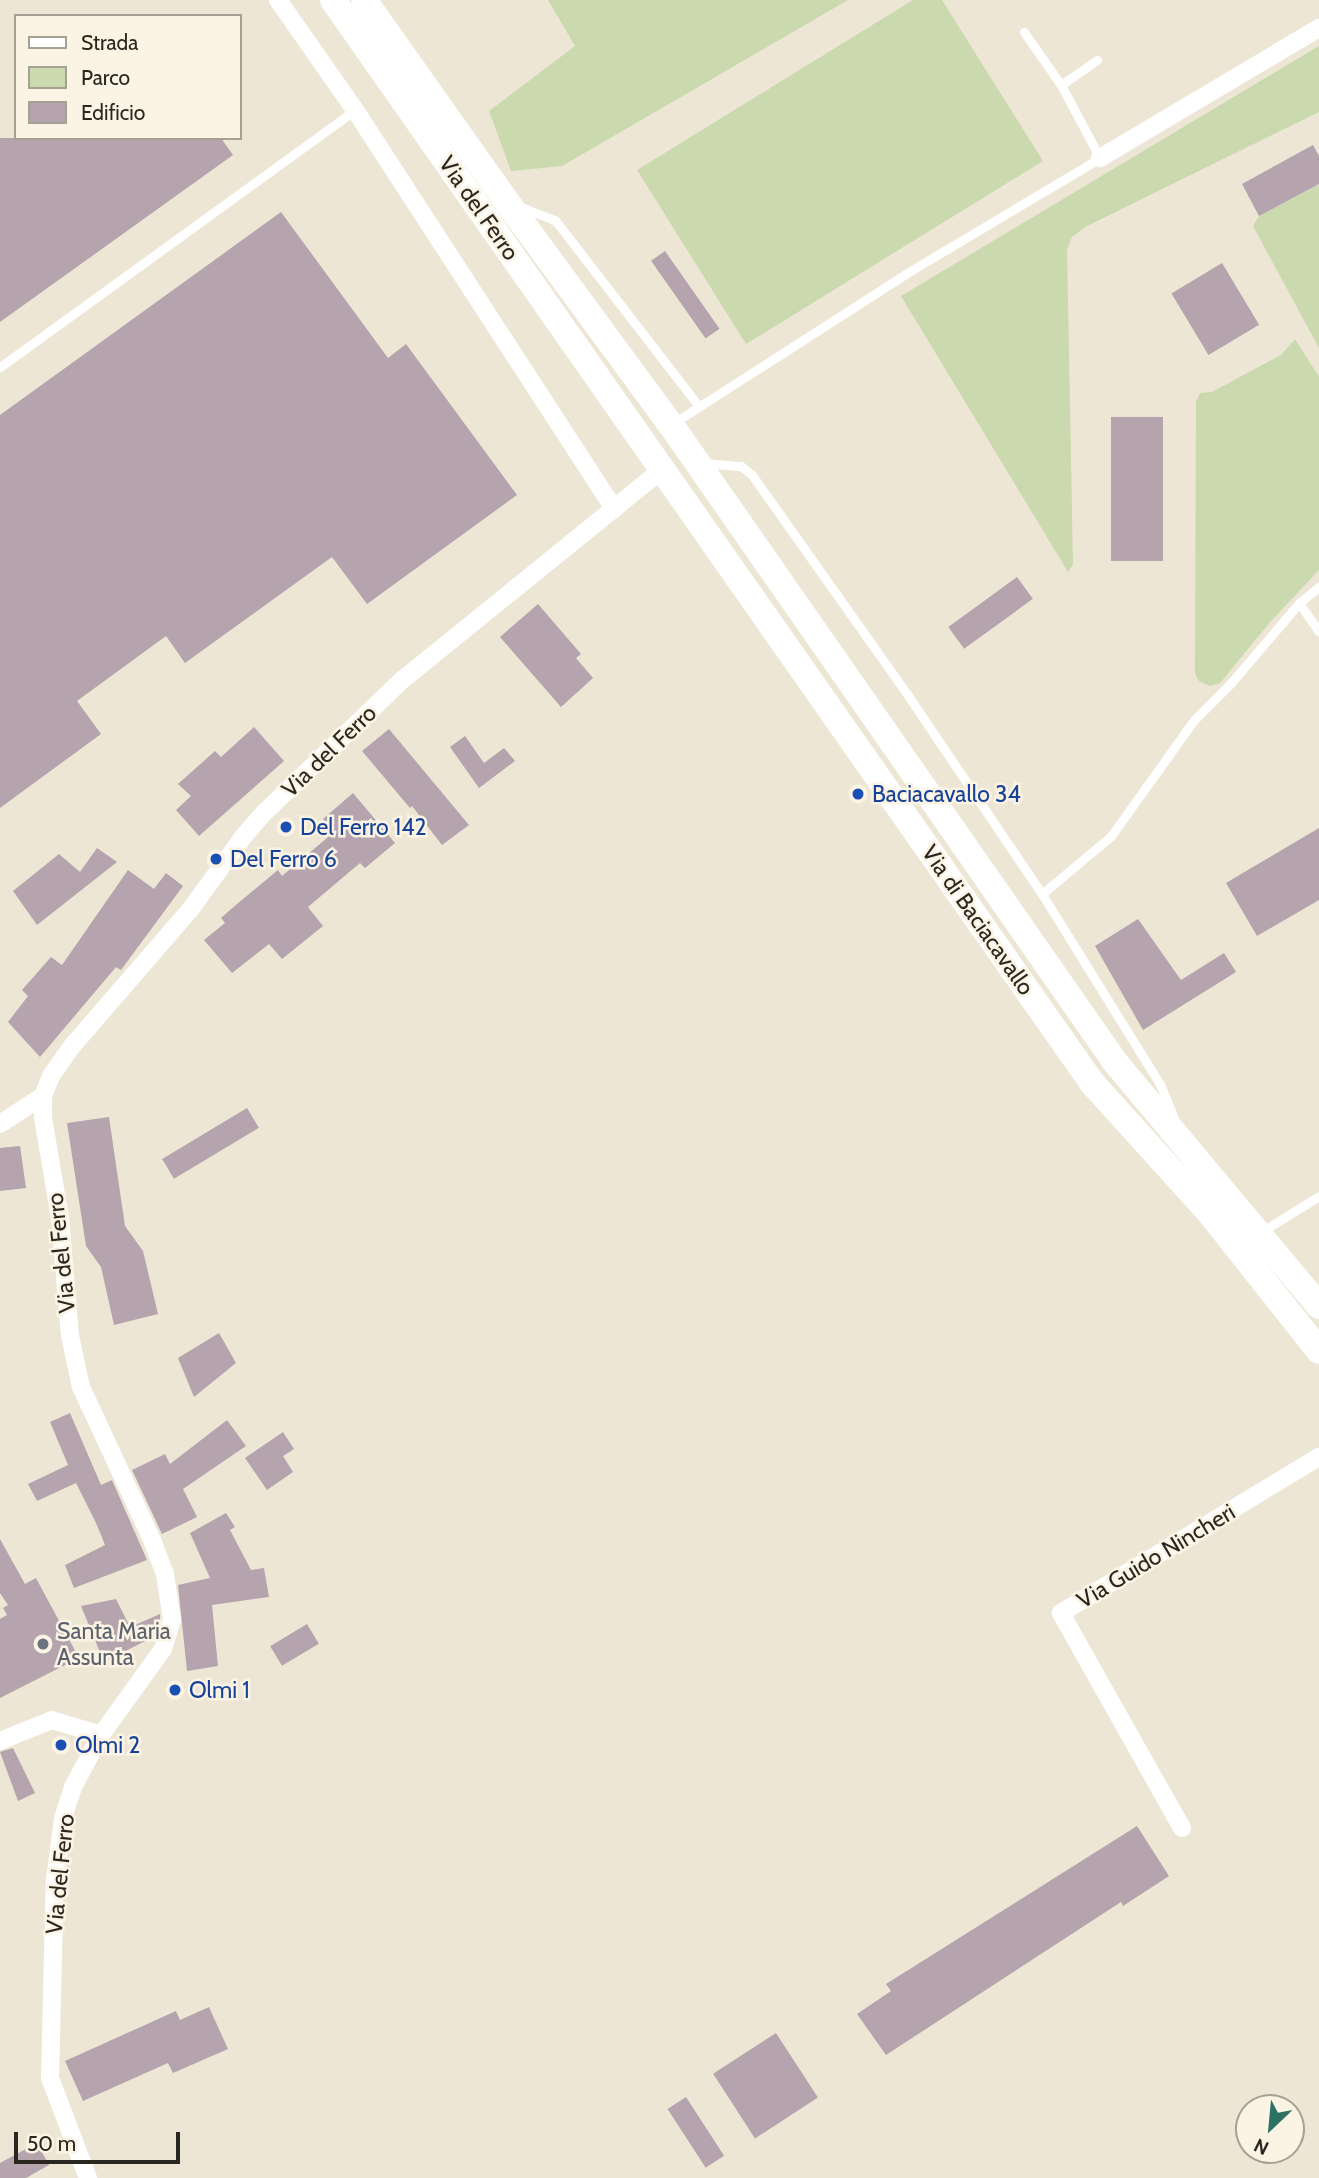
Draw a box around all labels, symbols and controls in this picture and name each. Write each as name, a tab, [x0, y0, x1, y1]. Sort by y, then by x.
legend	[14, 14, 242, 140]
text: Strada	[81, 30, 138, 55]
text: Parco	[81, 65, 130, 90]
text: Edificio	[81, 100, 145, 125]
street label: Via del Ferro	[433, 151, 525, 265]
street label: Via del Ferro	[276, 699, 382, 803]
place label: Baciacavallo 34	[872, 780, 1021, 808]
marker: Baciacavallo 34	[850, 786, 866, 802]
place label: Del Ferro 142	[300, 813, 427, 841]
marker: Del Ferro 142	[278, 819, 294, 835]
street label: Via di Baciacavallo	[916, 840, 1040, 1000]
place label: Del Ferro 6	[230, 845, 337, 873]
marker: Del Ferro 6	[208, 851, 224, 867]
street label: Via del Ferro	[41, 1191, 81, 1315]
street label: Via Guido Nincheri	[1072, 1498, 1240, 1614]
place label: Santa Maria Assunta	[57, 1617, 171, 1671]
marker: Santa Maria Assunta	[35, 1636, 51, 1652]
place label: Olmi 1	[189, 1676, 250, 1704]
marker: Olmi 1	[167, 1682, 183, 1698]
place label: Olmi 2	[75, 1731, 140, 1759]
marker: Olmi 2	[53, 1737, 69, 1753]
street label: Via del Ferro	[40, 1812, 80, 1936]
north arrow	[1235, 2094, 1305, 2164]
scale bar	[18, 2118, 184, 2162]
text: 50 m	[27, 2131, 76, 2156]
text: N	[1250, 2133, 1273, 2160]

